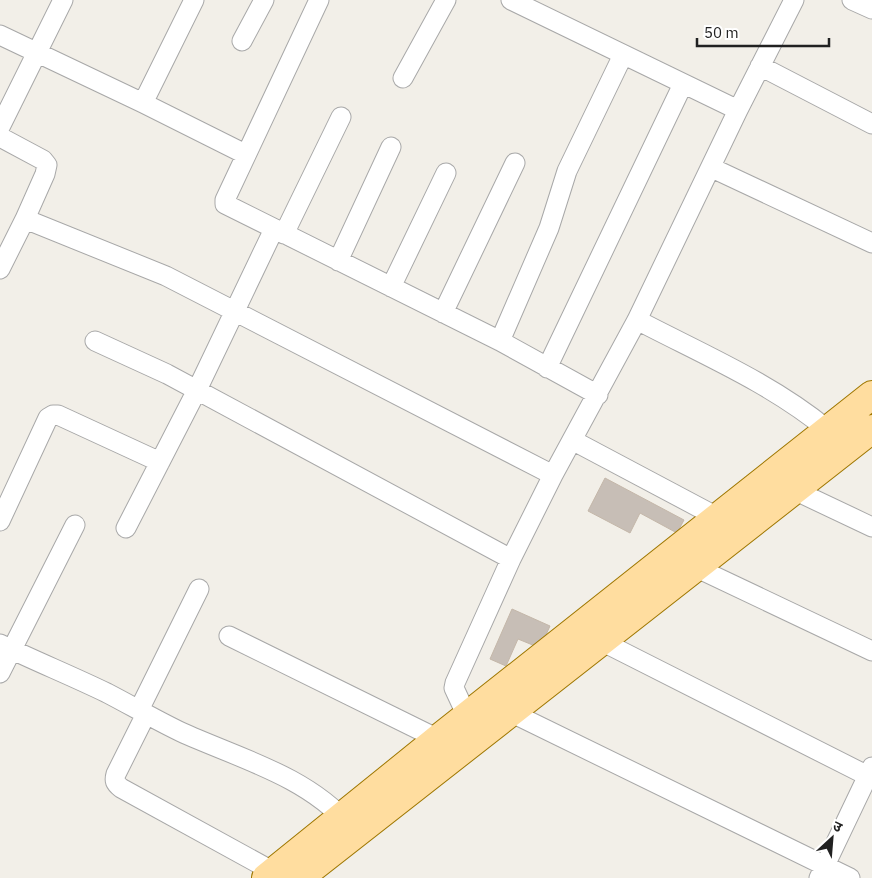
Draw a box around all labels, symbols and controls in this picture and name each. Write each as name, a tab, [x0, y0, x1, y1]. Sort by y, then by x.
scale bar	[697, 15, 830, 47]
text: 50 m	[704, 23, 739, 42]
north arrow	[807, 813, 857, 863]
text: उ	[830, 816, 846, 837]

